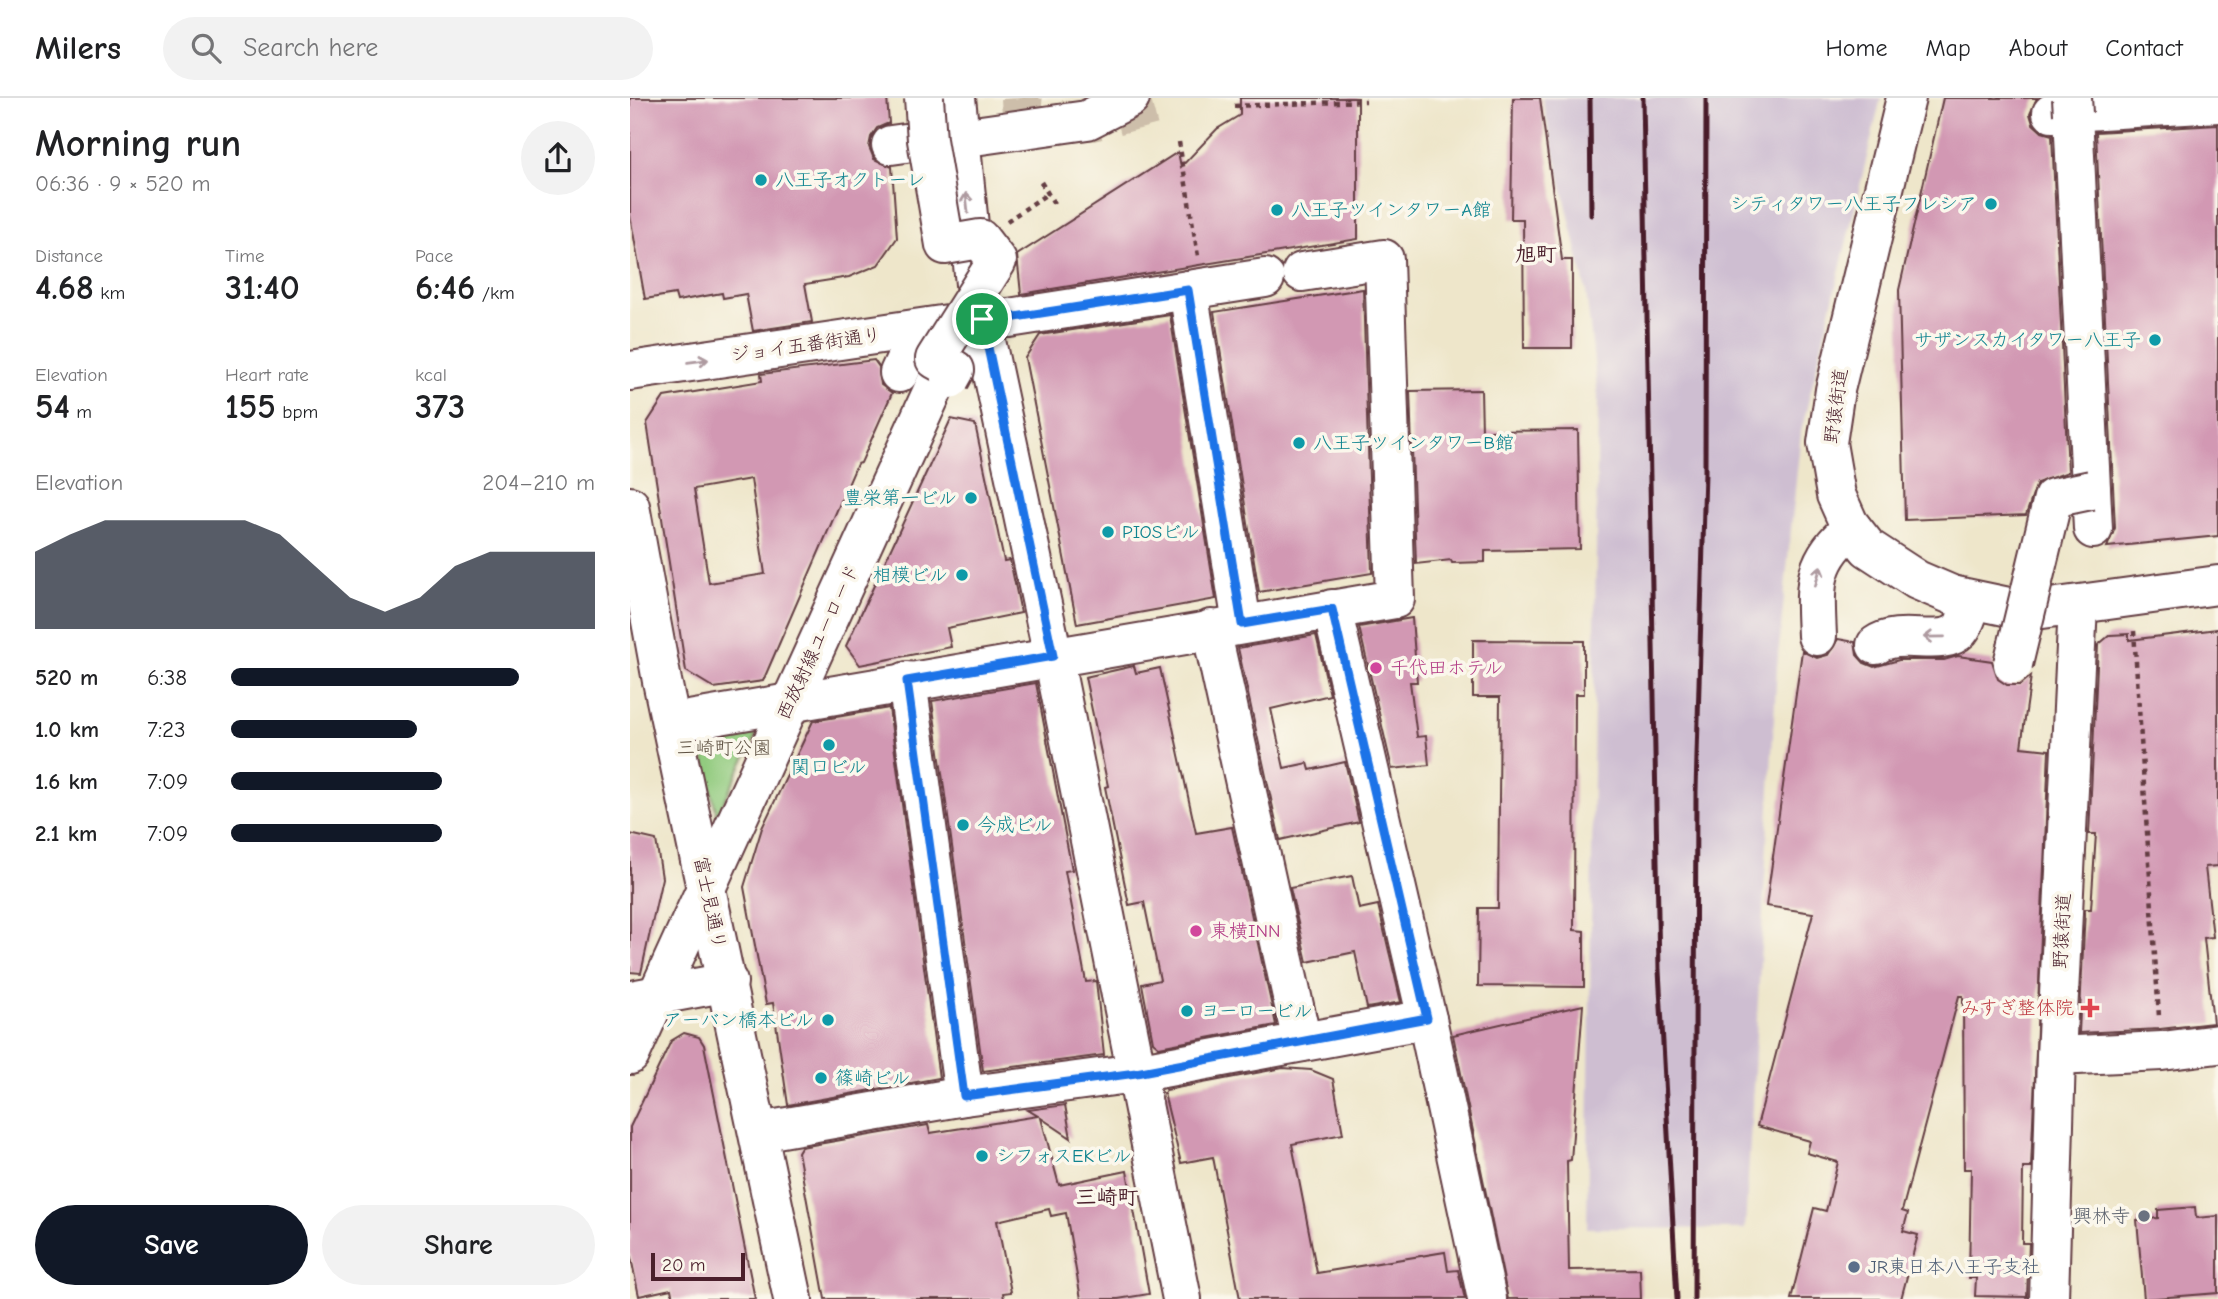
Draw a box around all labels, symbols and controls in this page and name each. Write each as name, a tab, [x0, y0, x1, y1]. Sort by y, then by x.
search box	[163, 17, 653, 80]
text: Milers	[35, 29, 121, 67]
icon: search	[187, 29, 225, 67]
text: Search here	[243, 33, 378, 63]
text: Home	[1826, 34, 1887, 62]
text: Map	[1925, 34, 1971, 62]
text: About	[2009, 34, 2067, 62]
text: Contact	[2105, 34, 2183, 62]
button: share	[521, 121, 595, 195]
text: Morning run	[35, 122, 241, 166]
place label: 八王子オクトーレ	[775, 169, 925, 191]
text: 06:36 · 9 × 520 m	[35, 170, 211, 197]
marker: 八王子オクトーレ	[753, 172, 769, 188]
one-way arrow	[960, 192, 973, 215]
place label: シティタワー八王子フレシア	[1730, 193, 1977, 215]
marker: シティタワー八王子フレシア	[1983, 196, 1999, 212]
place label: 八王子ツインタワーA館	[1291, 199, 1491, 221]
marker: 八王子ツインタワーA館	[1269, 202, 1285, 218]
district label: 旭町	[1515, 242, 1557, 266]
text: Distance	[35, 245, 103, 267]
text: Time	[225, 245, 264, 267]
text: Pace	[415, 245, 453, 267]
text: 4.68	[35, 267, 94, 308]
text: 31:40	[225, 267, 300, 308]
text: 6:46	[415, 267, 475, 308]
text: km	[94, 282, 125, 304]
text: /km	[475, 282, 515, 304]
pin	[952, 289, 1012, 349]
icon: arrive	[963, 300, 1001, 338]
street label: ジョイ五番街通り	[729, 324, 883, 366]
place label: サザンスカイタワー八王子	[1914, 329, 2141, 351]
marker: サザンスカイタワー八王子	[2147, 332, 2163, 348]
one-way arrow	[686, 354, 708, 367]
text: Elevation	[35, 364, 108, 386]
text: Heart rate	[225, 364, 309, 386]
text: kcal	[415, 364, 447, 386]
street label: 野猿街道	[1820, 367, 1852, 445]
text: 54	[35, 386, 70, 427]
text: 155	[225, 386, 276, 427]
text: 373	[415, 386, 465, 427]
text: m	[70, 401, 92, 423]
text: bpm	[276, 401, 318, 423]
place label: 八王子ツインタワーB館	[1313, 432, 1514, 454]
marker: 八王子ツインタワーB館	[1291, 435, 1307, 451]
text: Elevation	[35, 469, 123, 496]
text: 204–210 m	[482, 469, 595, 496]
place label: 豊栄第一ビル	[843, 487, 957, 509]
marker: 豊栄第一ビル	[963, 490, 979, 506]
place label: PIOSビル	[1122, 521, 1200, 543]
marker: PIOSビル	[1100, 524, 1116, 540]
street label: 西放射線ユーロード	[772, 561, 864, 723]
place label: 相模ビル	[872, 564, 948, 586]
one-way arrow	[1812, 565, 1825, 587]
marker: 相模ビル	[954, 567, 970, 583]
one-way arrow	[1923, 631, 1946, 644]
place label: 千代田ホテル	[1390, 657, 1503, 679]
marker: 千代田ホテル	[1368, 660, 1384, 676]
text: 520 m	[35, 664, 98, 691]
text: 6:38	[147, 664, 187, 691]
text: 1.0 km	[35, 716, 99, 743]
text: 7:23	[147, 716, 186, 743]
park label: 三崎町公園	[676, 737, 772, 759]
marker: 関口ビル	[821, 737, 837, 753]
place label: 関口ビル	[791, 756, 867, 778]
text: 1.6 km	[35, 768, 98, 795]
text: 7:09	[147, 768, 188, 795]
place label: 今成ビル	[977, 814, 1053, 836]
marker: 今成ビル	[955, 817, 971, 833]
text: 2.1 km	[35, 820, 97, 847]
text: 7:09	[147, 820, 188, 847]
street label: 富士見通り	[689, 854, 731, 952]
street label: 野猿街道	[2049, 892, 2075, 970]
place label: 東横INN	[1210, 920, 1280, 942]
marker: 東横INN	[1188, 923, 1204, 939]
place label: みすぎ整体院	[1961, 997, 2074, 1019]
marker: みすぎ整体院	[2080, 998, 2100, 1018]
place label: ヨーロービル	[1201, 1000, 1313, 1022]
marker: ヨーロービル	[1179, 1003, 1195, 1019]
place label: アーバン橋本ビル	[663, 1009, 814, 1031]
marker: アーバン橋本ビル	[820, 1012, 836, 1028]
place label: 篠崎ビル	[835, 1067, 911, 1089]
marker: 篠崎ビル	[813, 1070, 829, 1086]
place label: シフォスEKビル	[996, 1145, 1132, 1167]
marker: シフォスEKビル	[974, 1148, 990, 1164]
district label: 三崎町	[1076, 1185, 1139, 1209]
button: Save	[35, 1205, 308, 1285]
button: Share	[322, 1205, 595, 1285]
place label: 興林寺	[2073, 1205, 2130, 1227]
marker: 興林寺	[2136, 1208, 2152, 1224]
scale bar	[651, 1250, 746, 1282]
text: 20 m	[662, 1254, 706, 1276]
place label: JR東日本八王子支社	[1868, 1256, 2040, 1278]
marker: JR東日本八王子支社	[1846, 1259, 1862, 1275]

